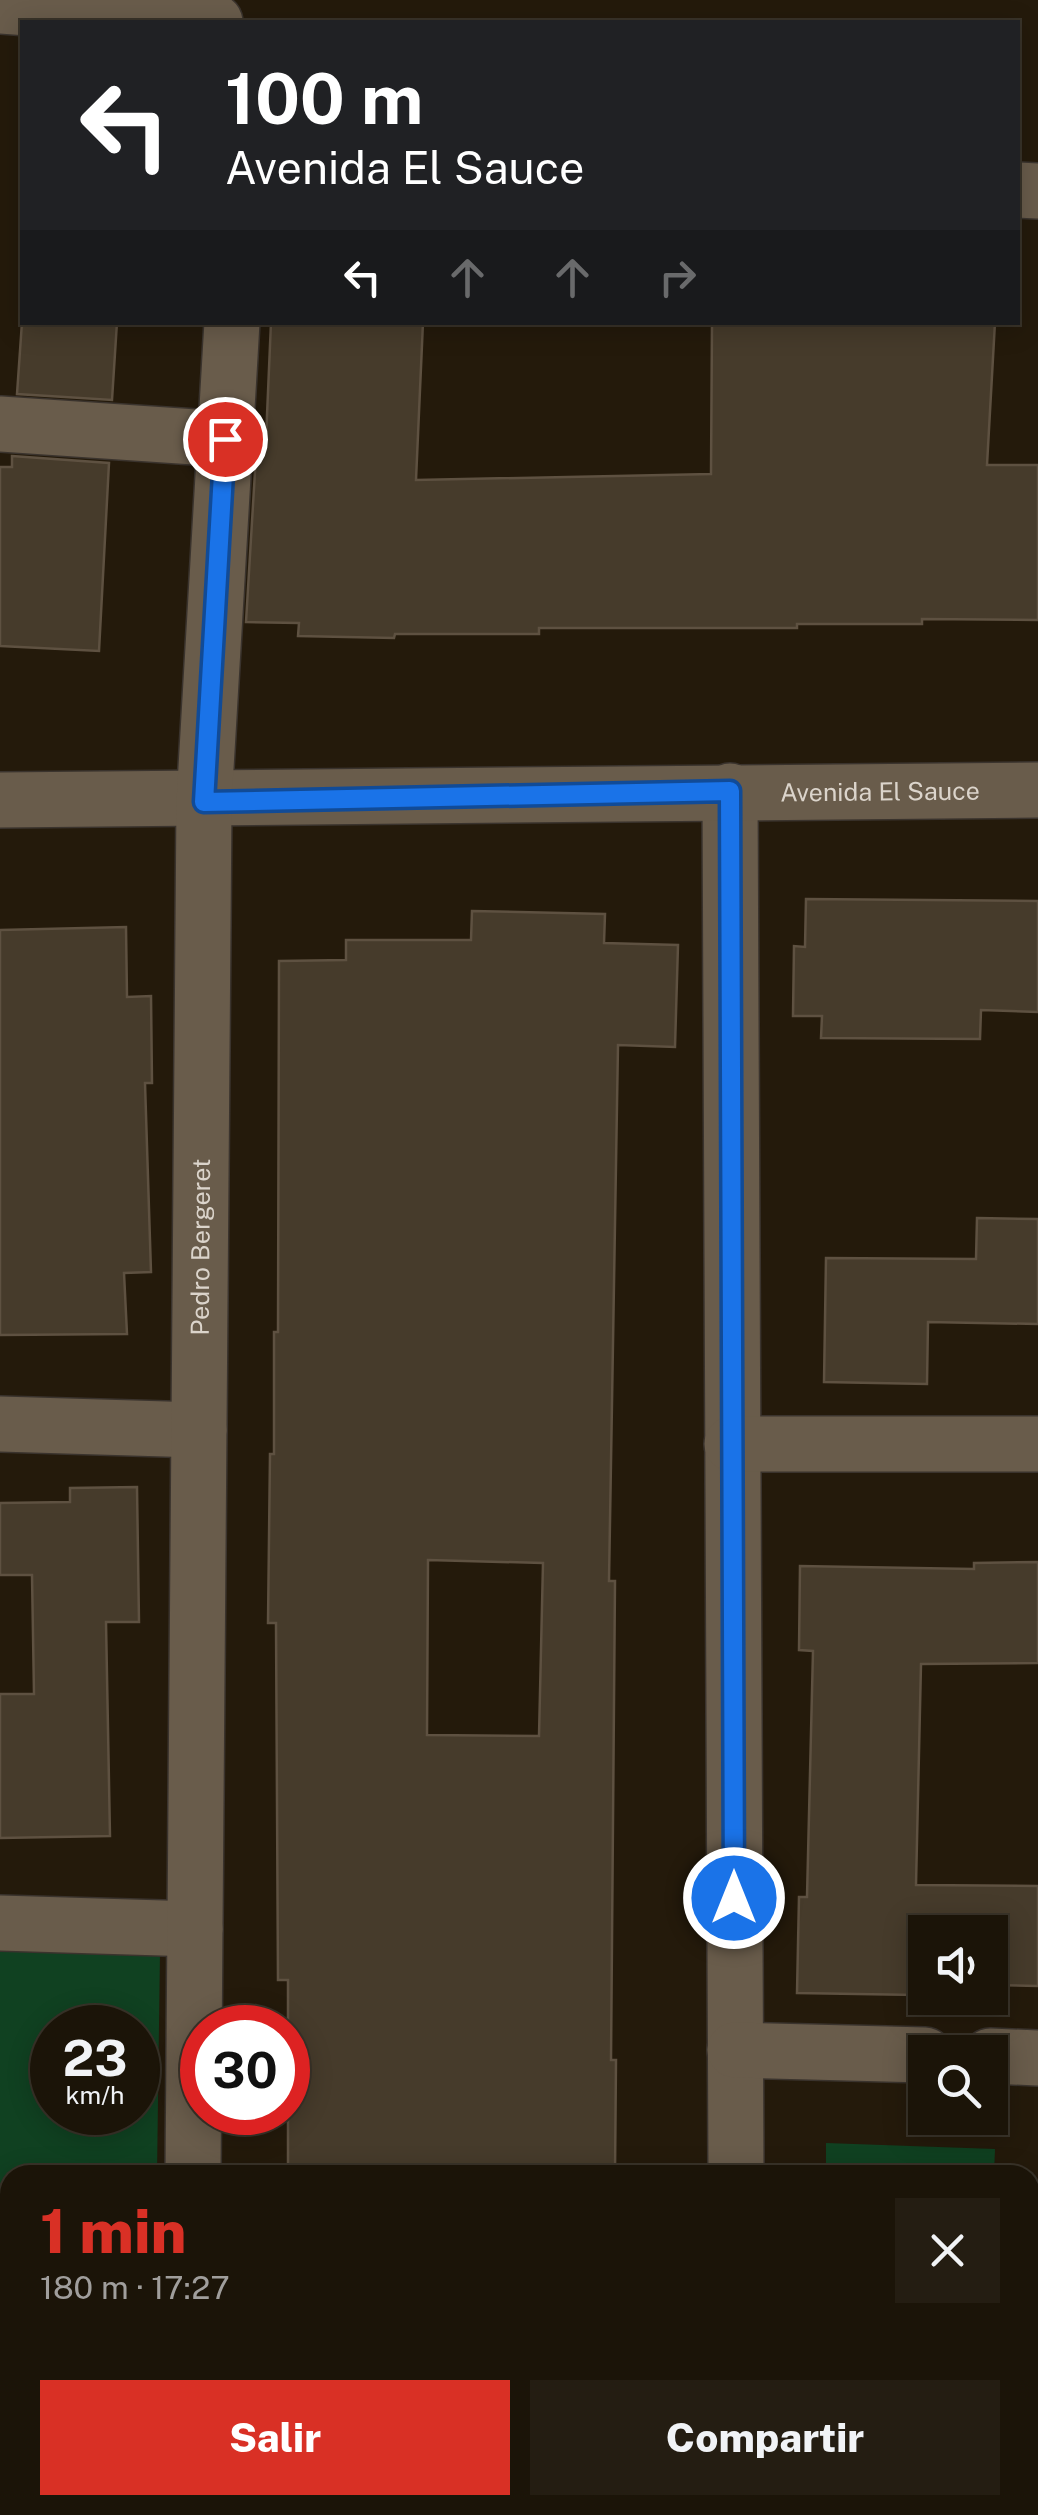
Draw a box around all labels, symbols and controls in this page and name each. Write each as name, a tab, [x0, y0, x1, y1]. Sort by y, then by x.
text: 100 m	[225, 57, 423, 140]
icon: left	[60, 60, 190, 190]
text: Avenida El Sauce	[225, 141, 584, 194]
icon: left	[335, 250, 390, 305]
icon: ahead	[440, 250, 495, 305]
icon: ahead	[545, 250, 600, 305]
icon: right	[650, 250, 705, 305]
pin	[183, 397, 268, 482]
icon: arrive	[198, 412, 253, 467]
street label: Avenida El Sauce	[780, 776, 980, 807]
street label: Pedro Bergeret	[185, 1158, 216, 1336]
position arrow	[682, 1846, 786, 1950]
map controls	[908, 1915, 1008, 2135]
button: sound	[908, 1915, 1008, 2015]
speed limit sign: 30	[180, 2005, 310, 2135]
text: 23	[62, 2028, 128, 2087]
button: search	[908, 2035, 1008, 2135]
text: km/h	[66, 2080, 124, 2110]
text: 1 min	[40, 2196, 187, 2267]
button: close	[895, 2198, 1000, 2303]
text: 180 m · 17:27	[40, 2269, 230, 2306]
button: Salir	[40, 2380, 510, 2495]
button: Compartir	[530, 2380, 1000, 2495]

